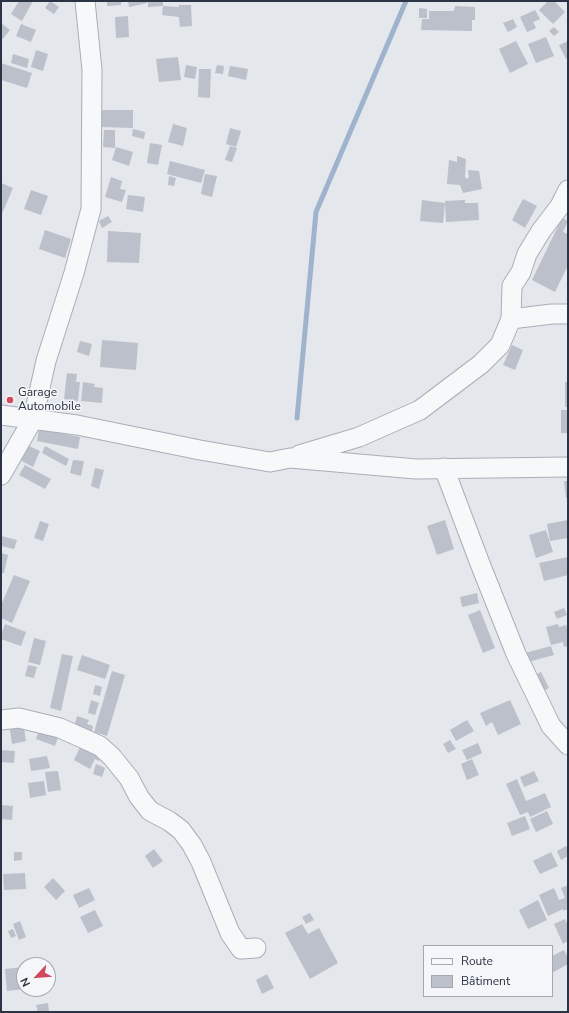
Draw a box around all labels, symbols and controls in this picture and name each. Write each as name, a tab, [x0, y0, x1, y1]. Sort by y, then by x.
place label: Garage Automobile	[18, 386, 81, 414]
marker: Garage Automobile	[5, 395, 15, 405]
legend	[423, 945, 553, 997]
text: Route	[461, 953, 493, 969]
north arrow	[16, 957, 56, 997]
text: Bâtiment	[461, 973, 510, 989]
text: N	[17, 975, 34, 989]

